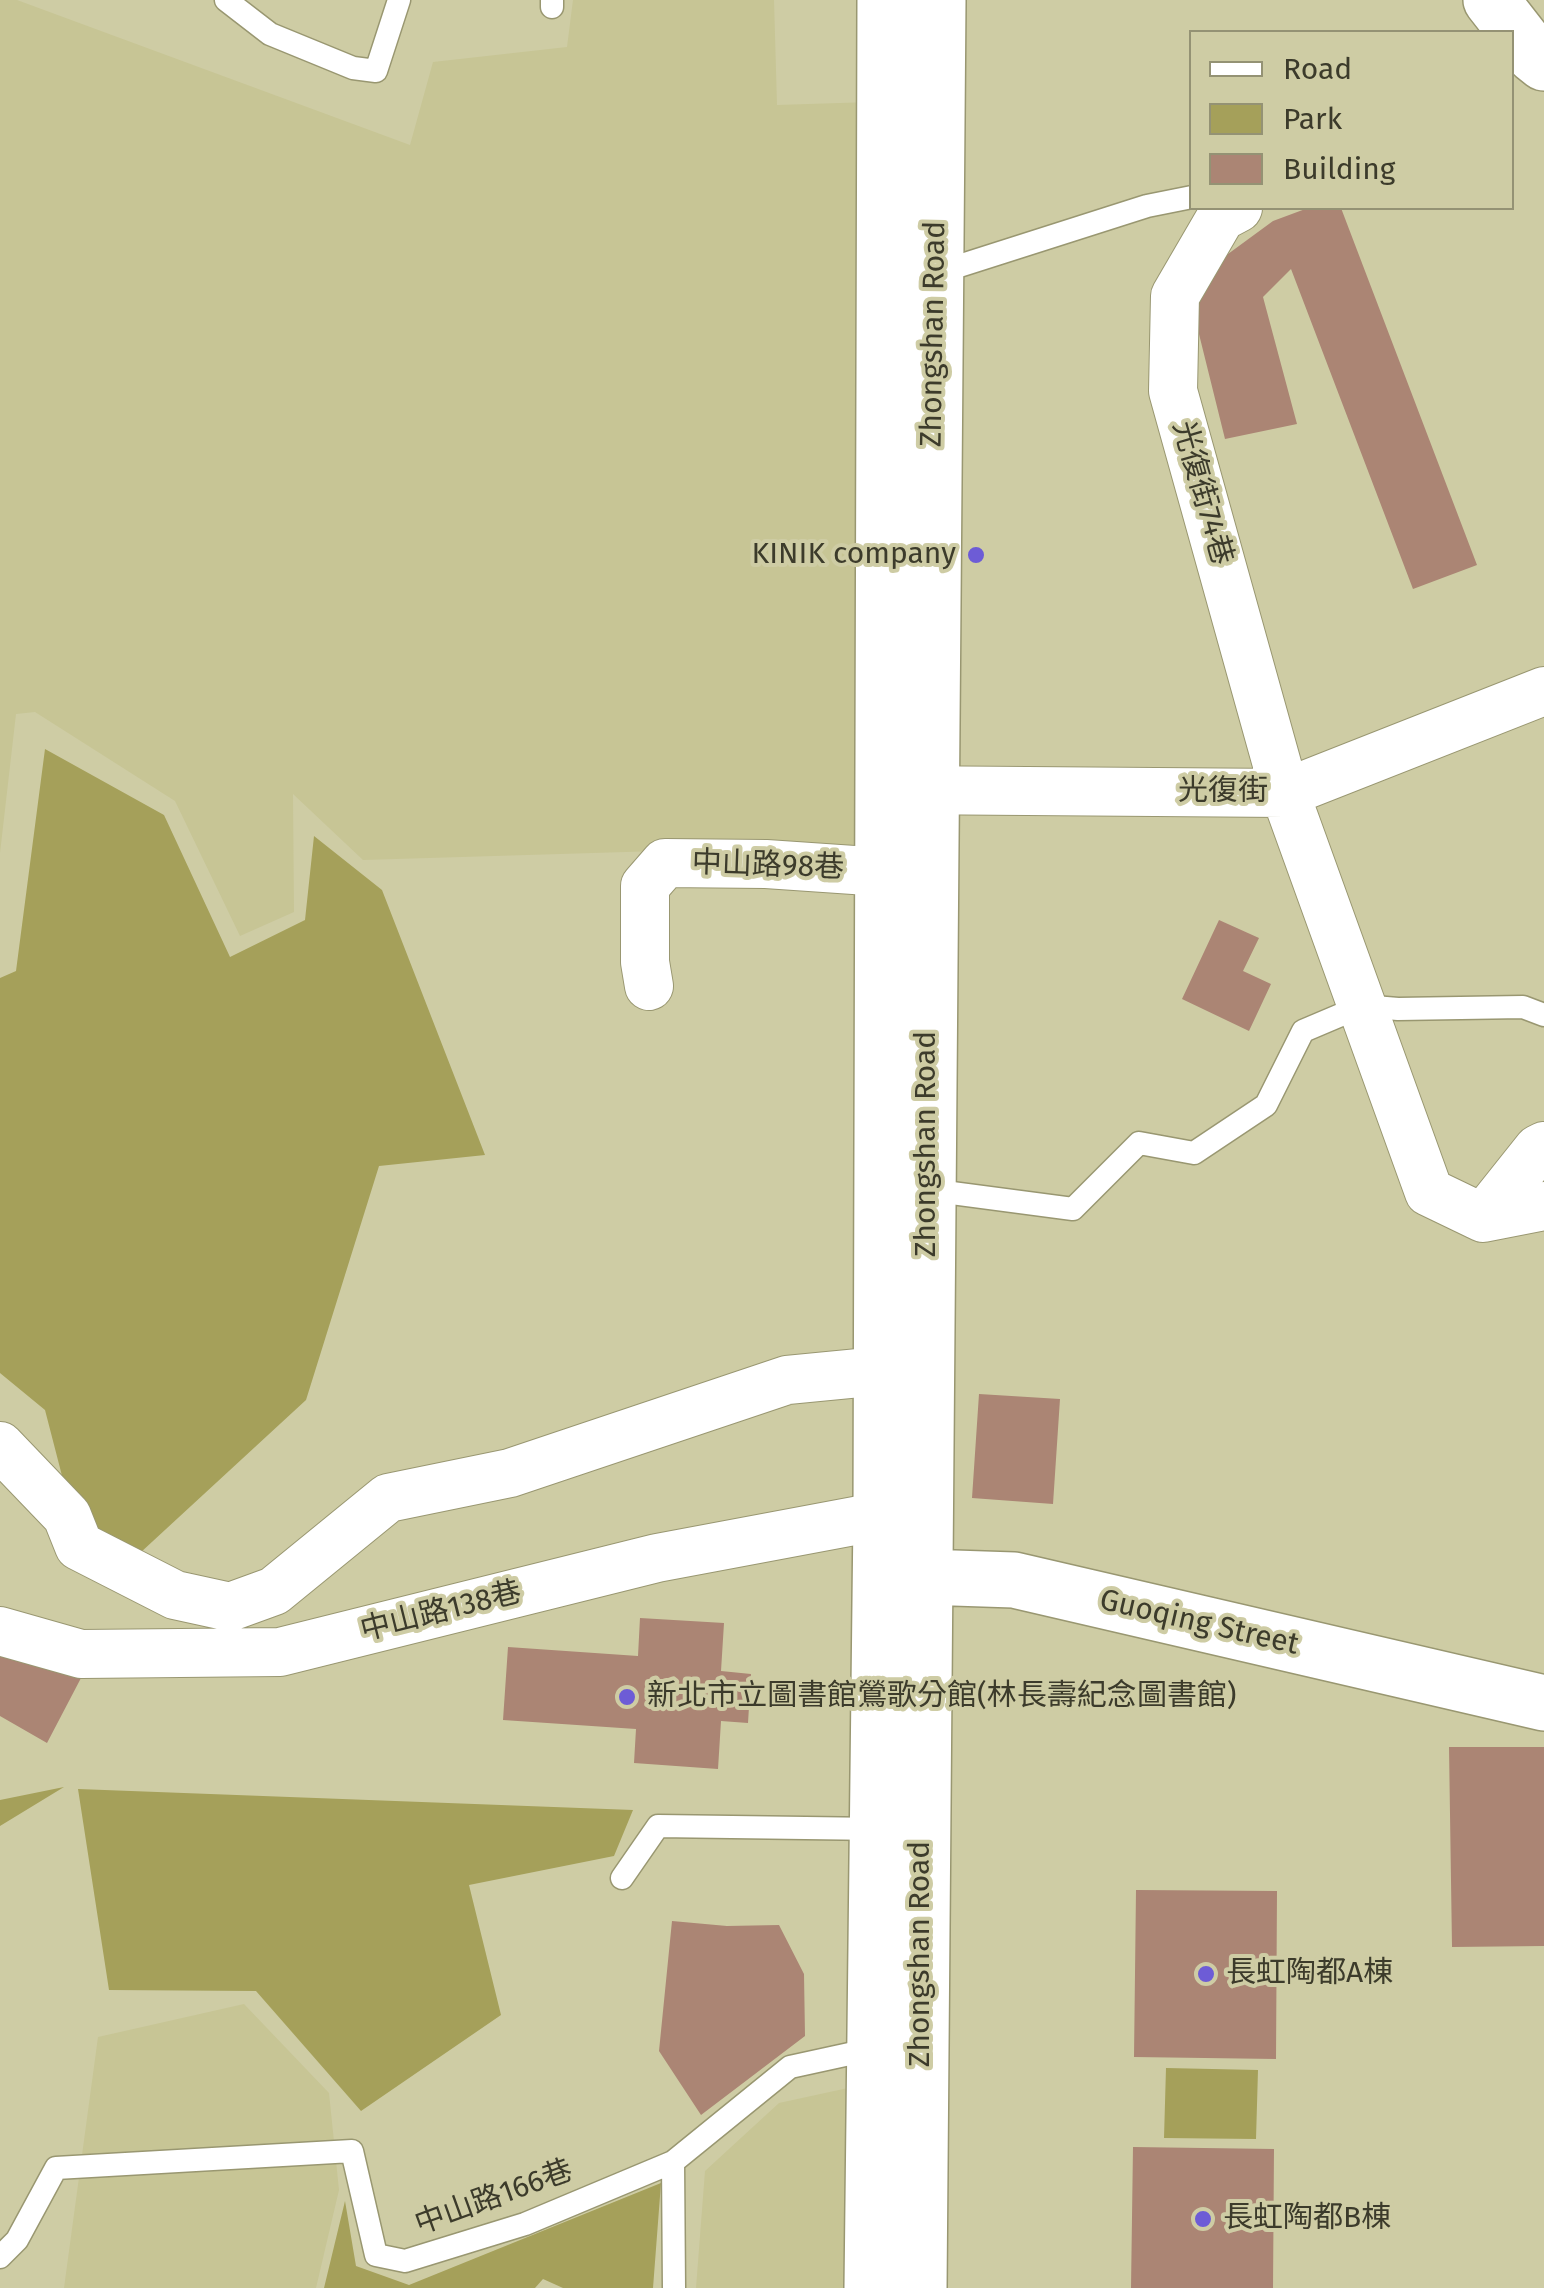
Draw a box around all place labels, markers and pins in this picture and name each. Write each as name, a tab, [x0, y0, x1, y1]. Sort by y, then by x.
place label: KINIK company	[752, 537, 956, 573]
marker: KINIK company	[965, 544, 987, 566]
place label: 新北市立圖書館鶯歌分館(林長壽紀念圖書館)	[647, 1679, 1236, 1715]
marker: 新北市立圖書館鶯歌分館(林長壽紀念圖書館)	[616, 1686, 638, 1708]
place label: 長虹陶都A棟	[1226, 1956, 1393, 1992]
marker: 長虹陶都A棟	[1195, 1963, 1217, 1985]
place label: 長虹陶都B棟	[1223, 2201, 1391, 2237]
marker: 長虹陶都B棟	[1192, 2208, 1214, 2230]

